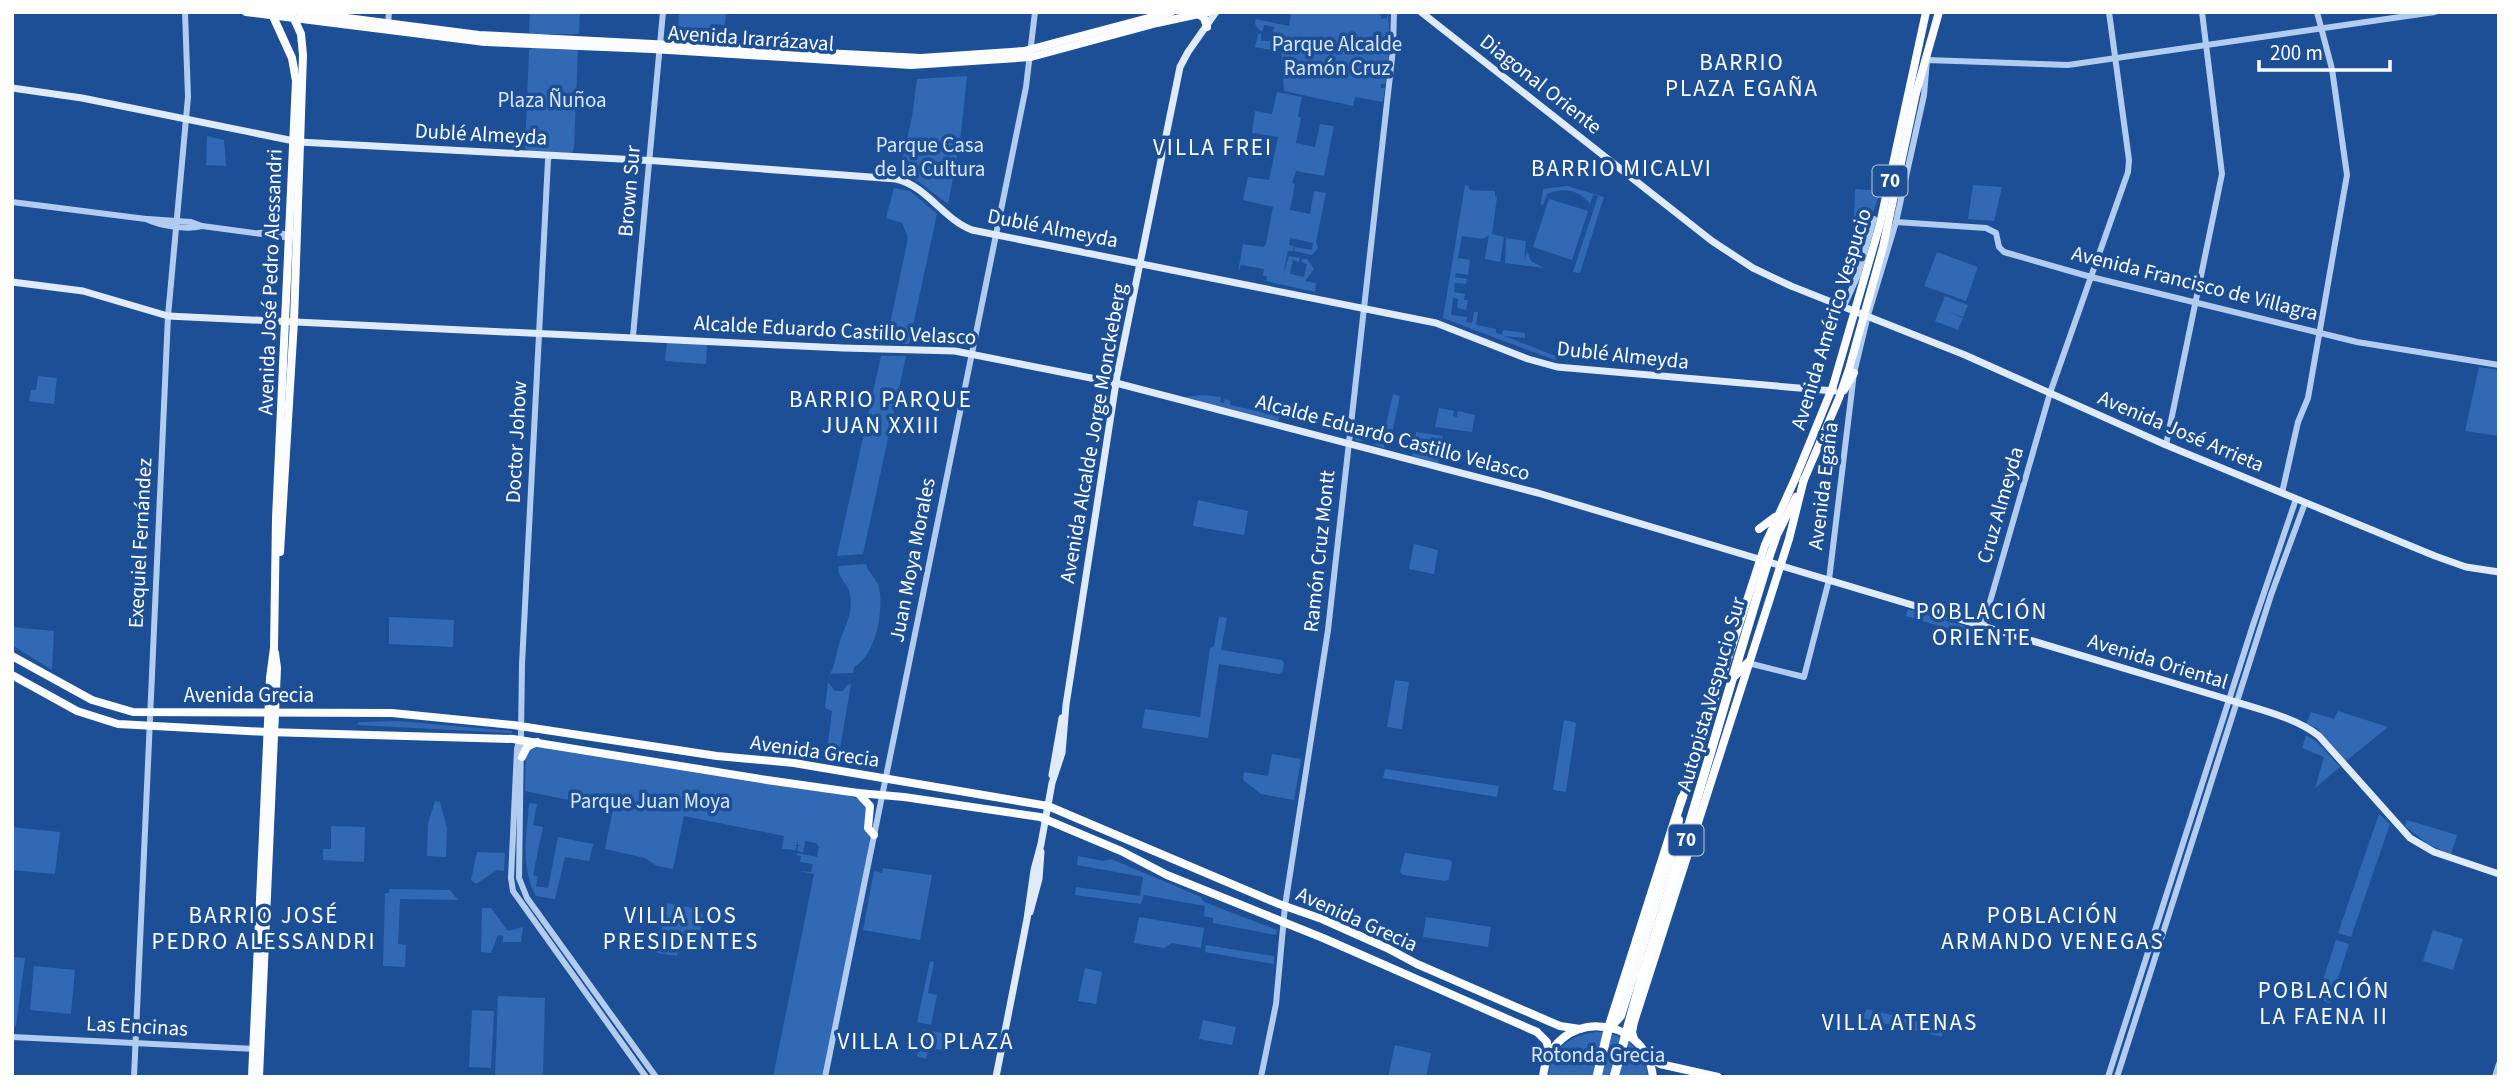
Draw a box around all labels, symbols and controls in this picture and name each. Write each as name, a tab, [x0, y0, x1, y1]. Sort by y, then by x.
street label: Avenida Irarrázaval	[667, 17, 835, 59]
street label: Diagonal Oriente	[1474, 27, 1608, 141]
scale bar	[2259, 28, 2390, 72]
park label: Parque Alcalde Ramón Cruz	[1272, 29, 1402, 83]
text: 200 m	[2270, 38, 2323, 68]
district label: BARRIO PLAZA EGAÑA	[1665, 46, 1819, 105]
park label: Plaza Ñuñoa	[497, 85, 607, 115]
street label: Dublé Almeyda	[414, 116, 548, 152]
park label: Parque Casa de la Cultura	[875, 130, 985, 184]
district label: VILLA FREI	[1153, 131, 1273, 164]
street label: Brown Sur	[610, 143, 648, 238]
street label: Avenida José Pedro Alessandri	[250, 148, 290, 416]
district label: BARRIO MICALVI	[1531, 152, 1713, 185]
road number: 70	[1872, 166, 1908, 196]
street label: Dublé Almeyda	[985, 201, 1121, 255]
street label: Avenida Américo Vespucio	[1783, 205, 1879, 433]
street label: Avenida Francisco de Villagra	[2069, 238, 2321, 328]
street label: Avenida Alcalde Jorge Monckeberg	[1052, 280, 1134, 585]
street label: Alcalde Eduardo Castillo Velasco	[693, 308, 977, 352]
street label: Dublé Almeyda	[1555, 333, 1691, 377]
street label: Doctor Johow	[498, 380, 534, 504]
street label: Avenida José Arrieta	[2093, 382, 2269, 480]
district label: BARRIO PARQUE JUAN XXIII	[789, 383, 973, 442]
street label: Alcalde Eduardo Castillo Velasco	[1253, 386, 1533, 488]
street label: Avenida Egaña	[1800, 420, 1846, 552]
street label: Cruz Almeyda	[1969, 443, 2031, 567]
street label: Exequiel Fernández	[121, 457, 159, 629]
street label: Ramón Cruz Montt	[1296, 469, 1342, 633]
street label: Juan Moya Morales	[881, 475, 943, 645]
street label: Autopista Vespucio Sur	[1669, 593, 1753, 795]
district label: POBLACIÓN ORIENTE	[1916, 595, 2048, 654]
street label: Avenida Oriental	[2084, 625, 2232, 697]
street label: Avenida Grecia	[184, 680, 314, 710]
street label: Avenida Grecia	[748, 727, 882, 775]
park label: Parque Juan Moya	[570, 786, 730, 816]
road number: 70	[1668, 824, 1704, 856]
street label: Avenida Grecia	[1291, 879, 1423, 959]
district label: BARRIO JOSÉ PEDRO ALESSANDRI	[152, 899, 376, 958]
district label: VILLA LOS PRESIDENTES	[603, 899, 759, 958]
district label: POBLACIÓN ARMANDO VENEGAS	[1941, 899, 2165, 958]
district label: POBLACIÓN LA FAENA II	[2258, 974, 2390, 1033]
district label: VILLA ATENAS	[1822, 1006, 1978, 1039]
street label: Las Encinas	[85, 1008, 189, 1044]
district label: VILLA LO PLAZA	[837, 1025, 1015, 1058]
park label: Rotonda Grecia	[1531, 1040, 1665, 1070]

